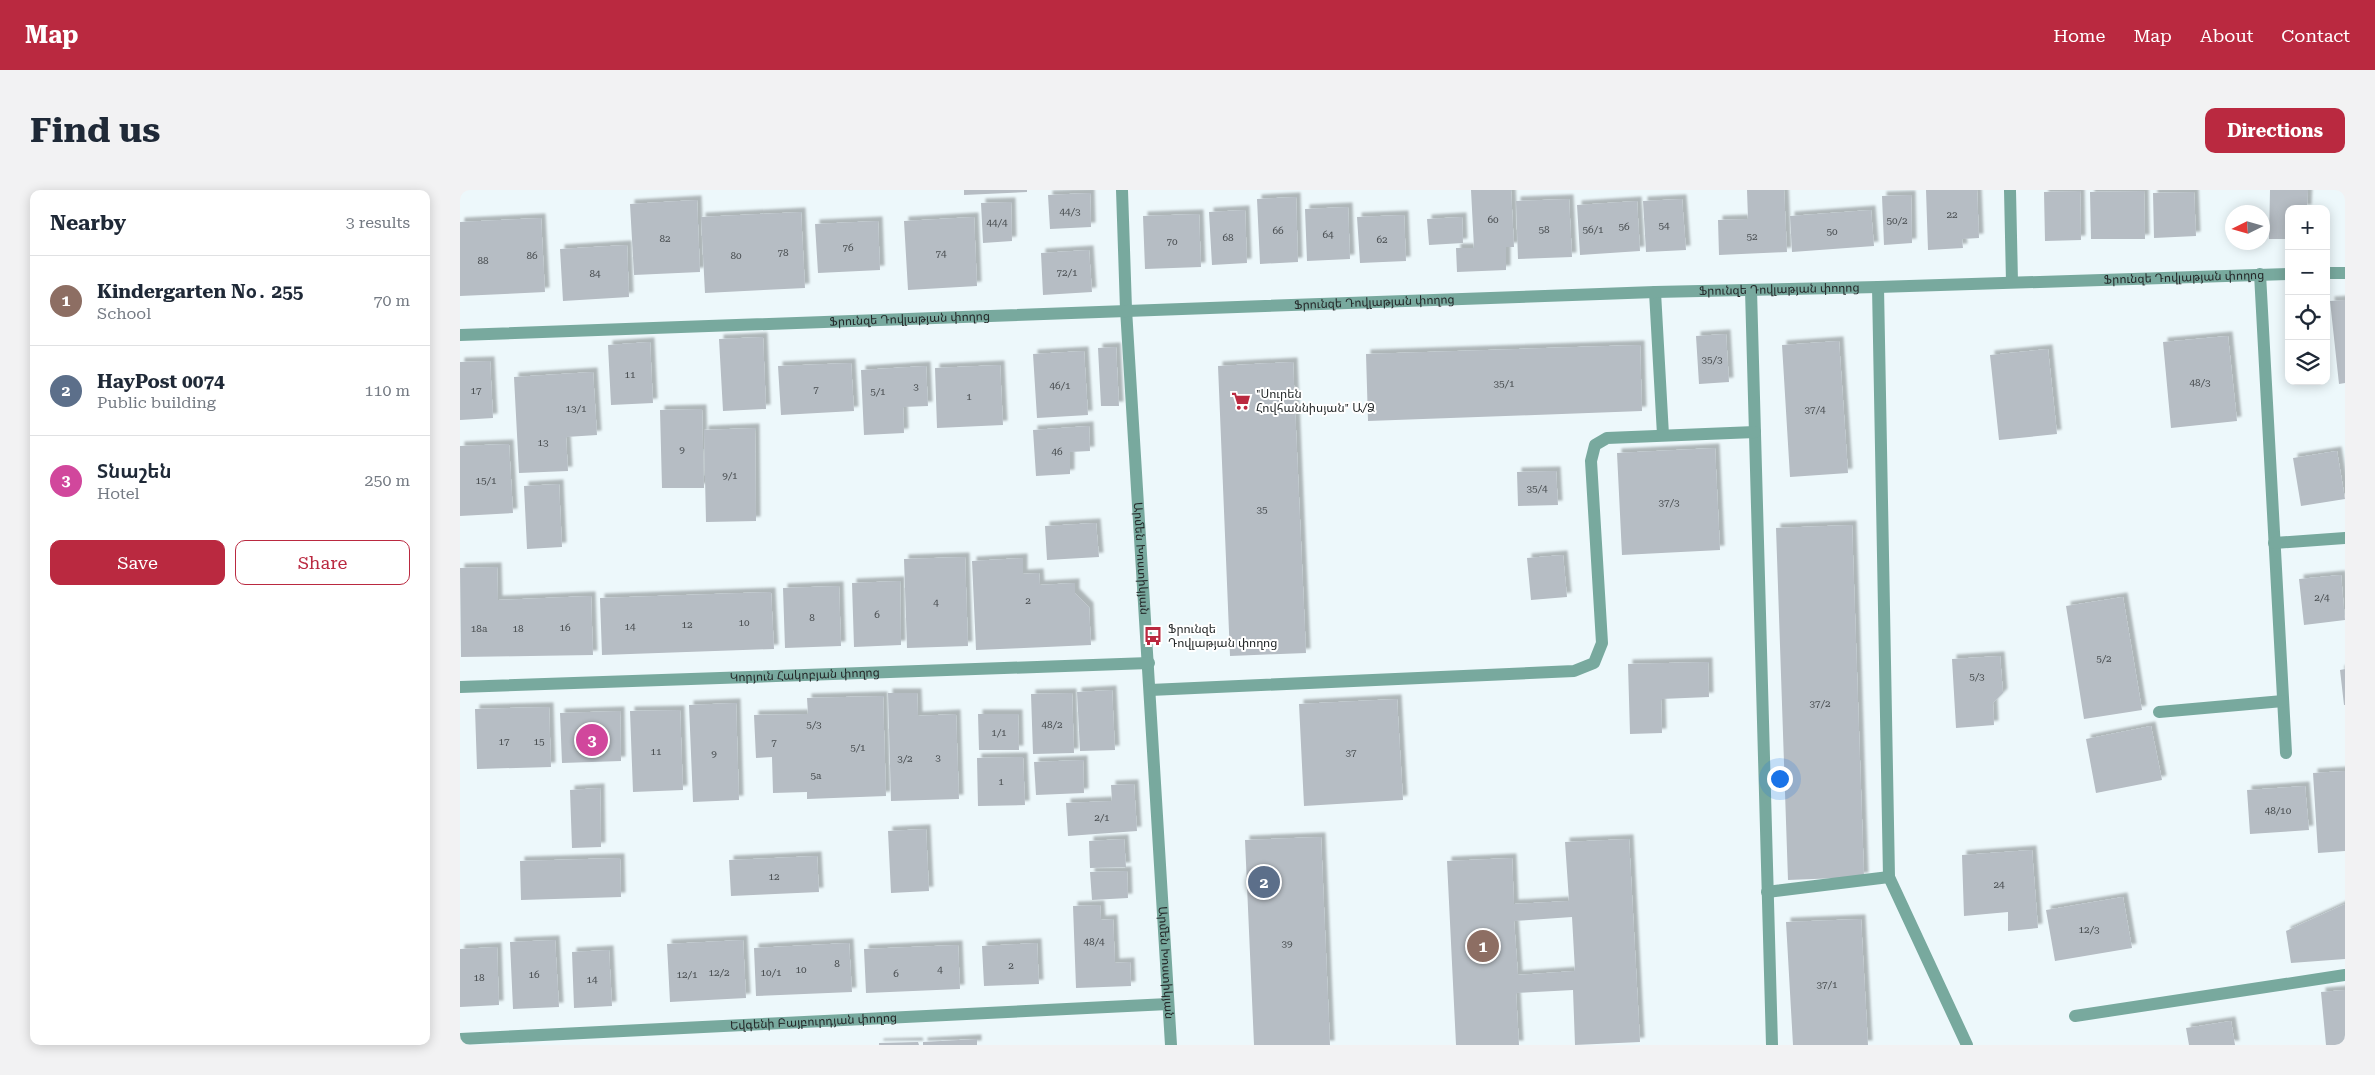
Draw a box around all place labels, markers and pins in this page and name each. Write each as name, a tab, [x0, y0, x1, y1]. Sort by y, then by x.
place label: "Սուրեն Հովհաննիսյան" Ա/Ձ	[1256, 387, 1375, 415]
supermarket icon: "Սուրեն Հովհաննիսյան" Ա/Ձ	[1230, 390, 1252, 412]
place label: Ֆրունզե Դովլաթյան փողոց	[1168, 622, 1277, 650]
bus stop icon: Ֆրունզե Դովլաթյան փողոց	[1142, 625, 1164, 647]
pin: 3	[576, 721, 608, 759]
pin: 2	[1248, 863, 1280, 901]
pin: 1	[1467, 927, 1499, 965]

